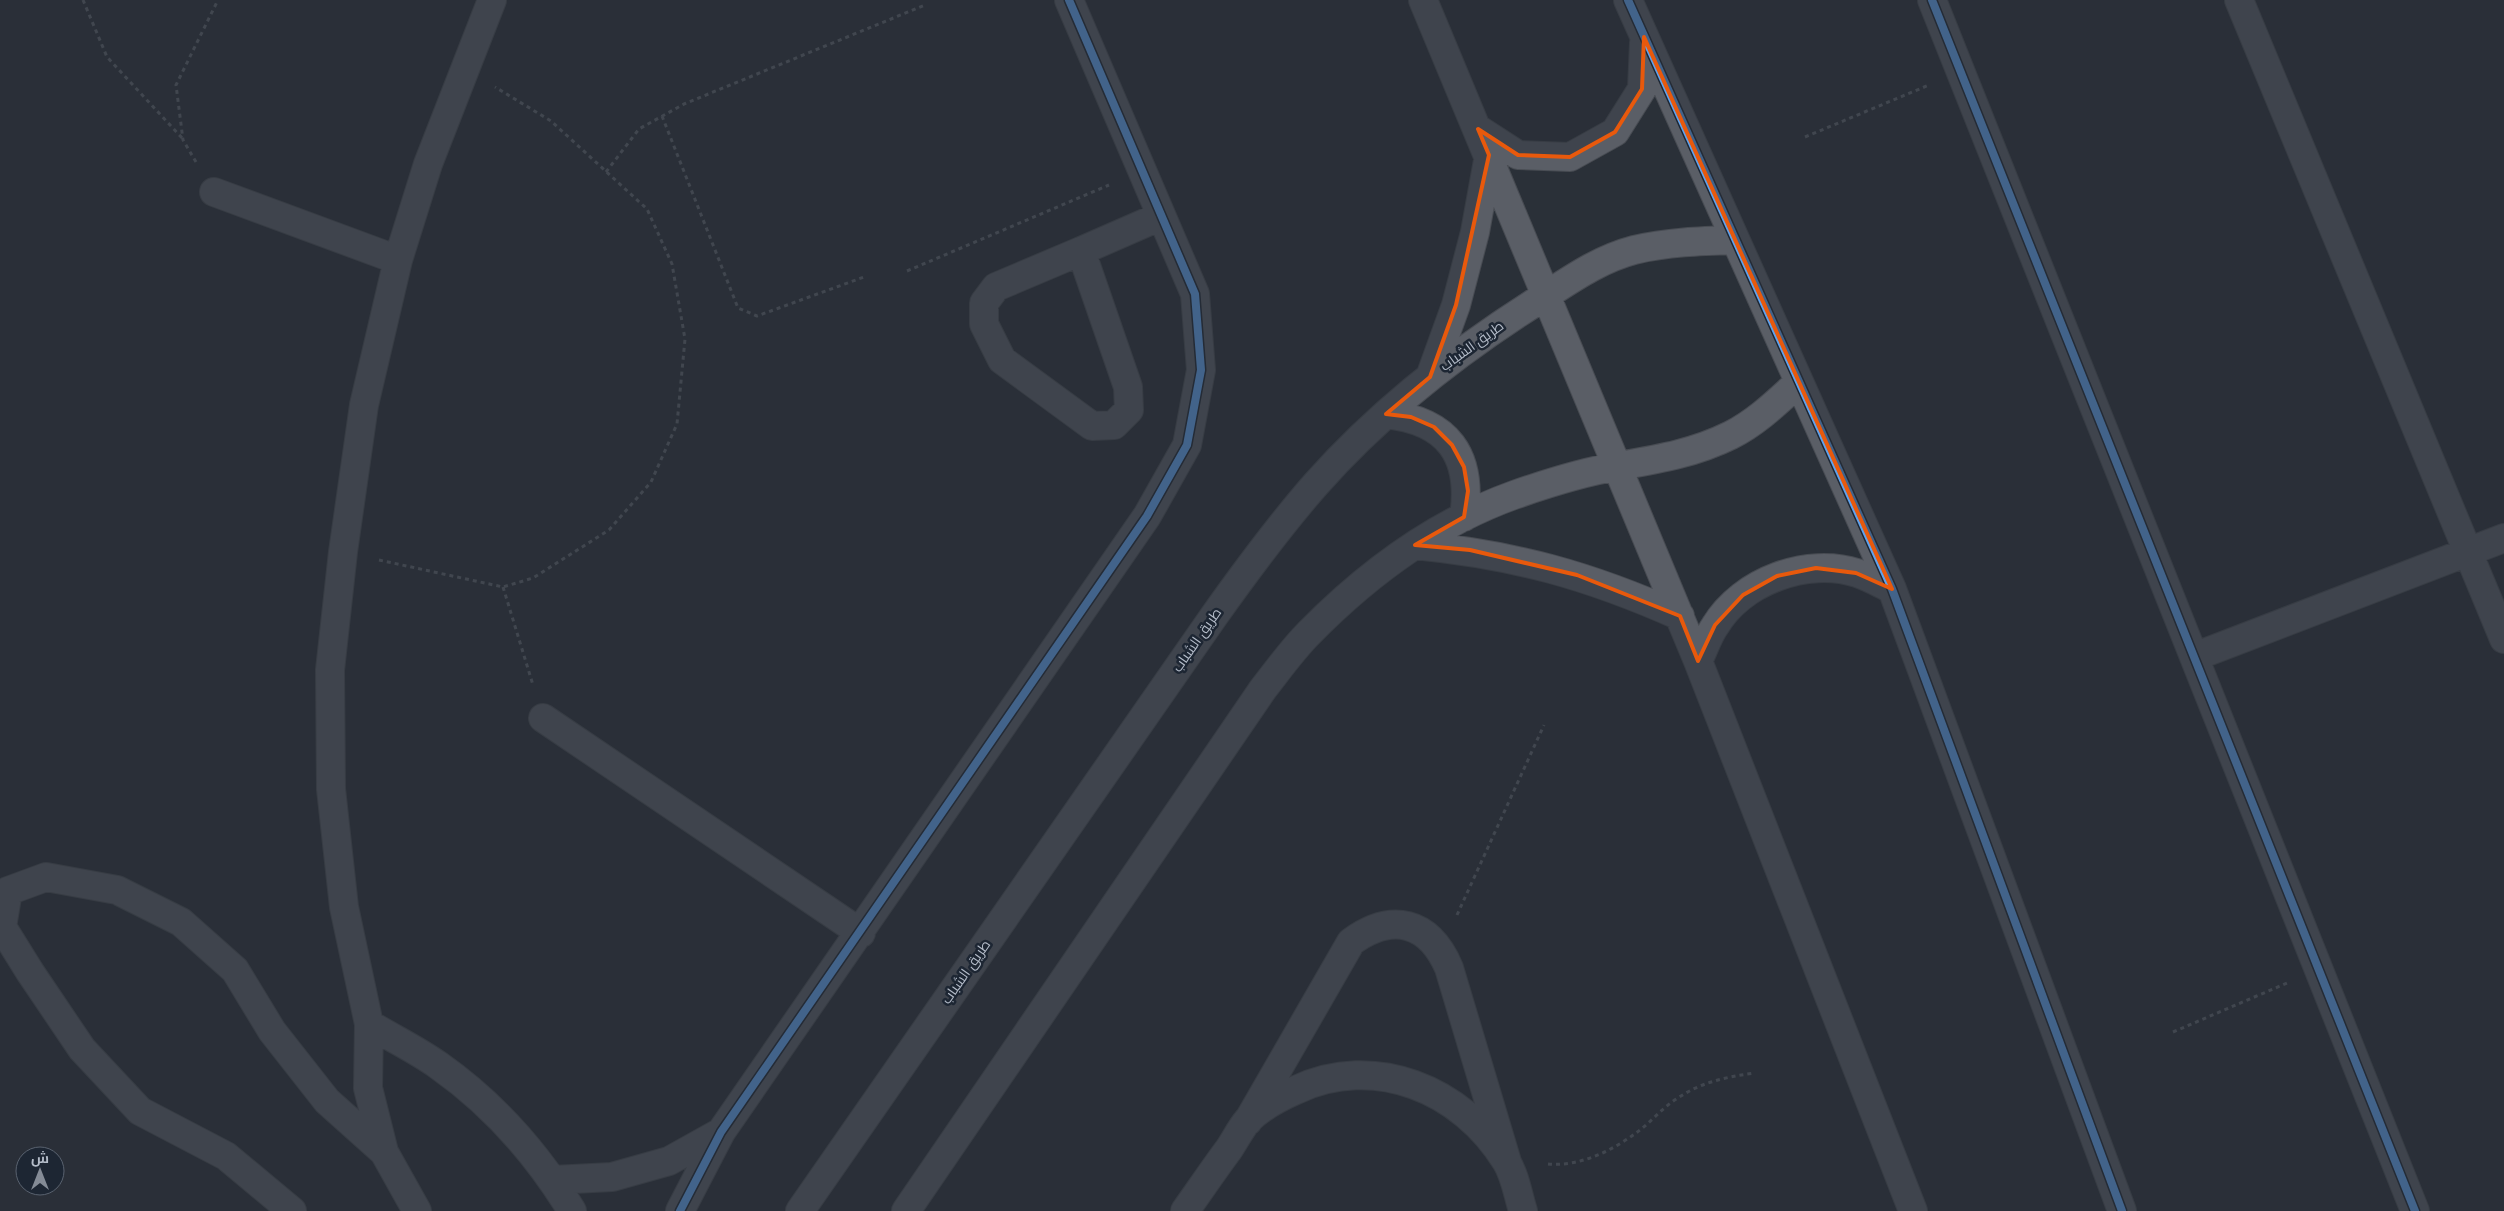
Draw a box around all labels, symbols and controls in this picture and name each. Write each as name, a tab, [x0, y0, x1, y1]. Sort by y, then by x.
street label: طريق الشباب	[1437, 317, 1507, 375]
street label: طريق الشباب	[1169, 605, 1225, 675]
street label: طريق الشباب	[938, 937, 994, 1007]
north arrow	[15, 1146, 65, 1196]
text: ش	[31, 1150, 49, 1167]

